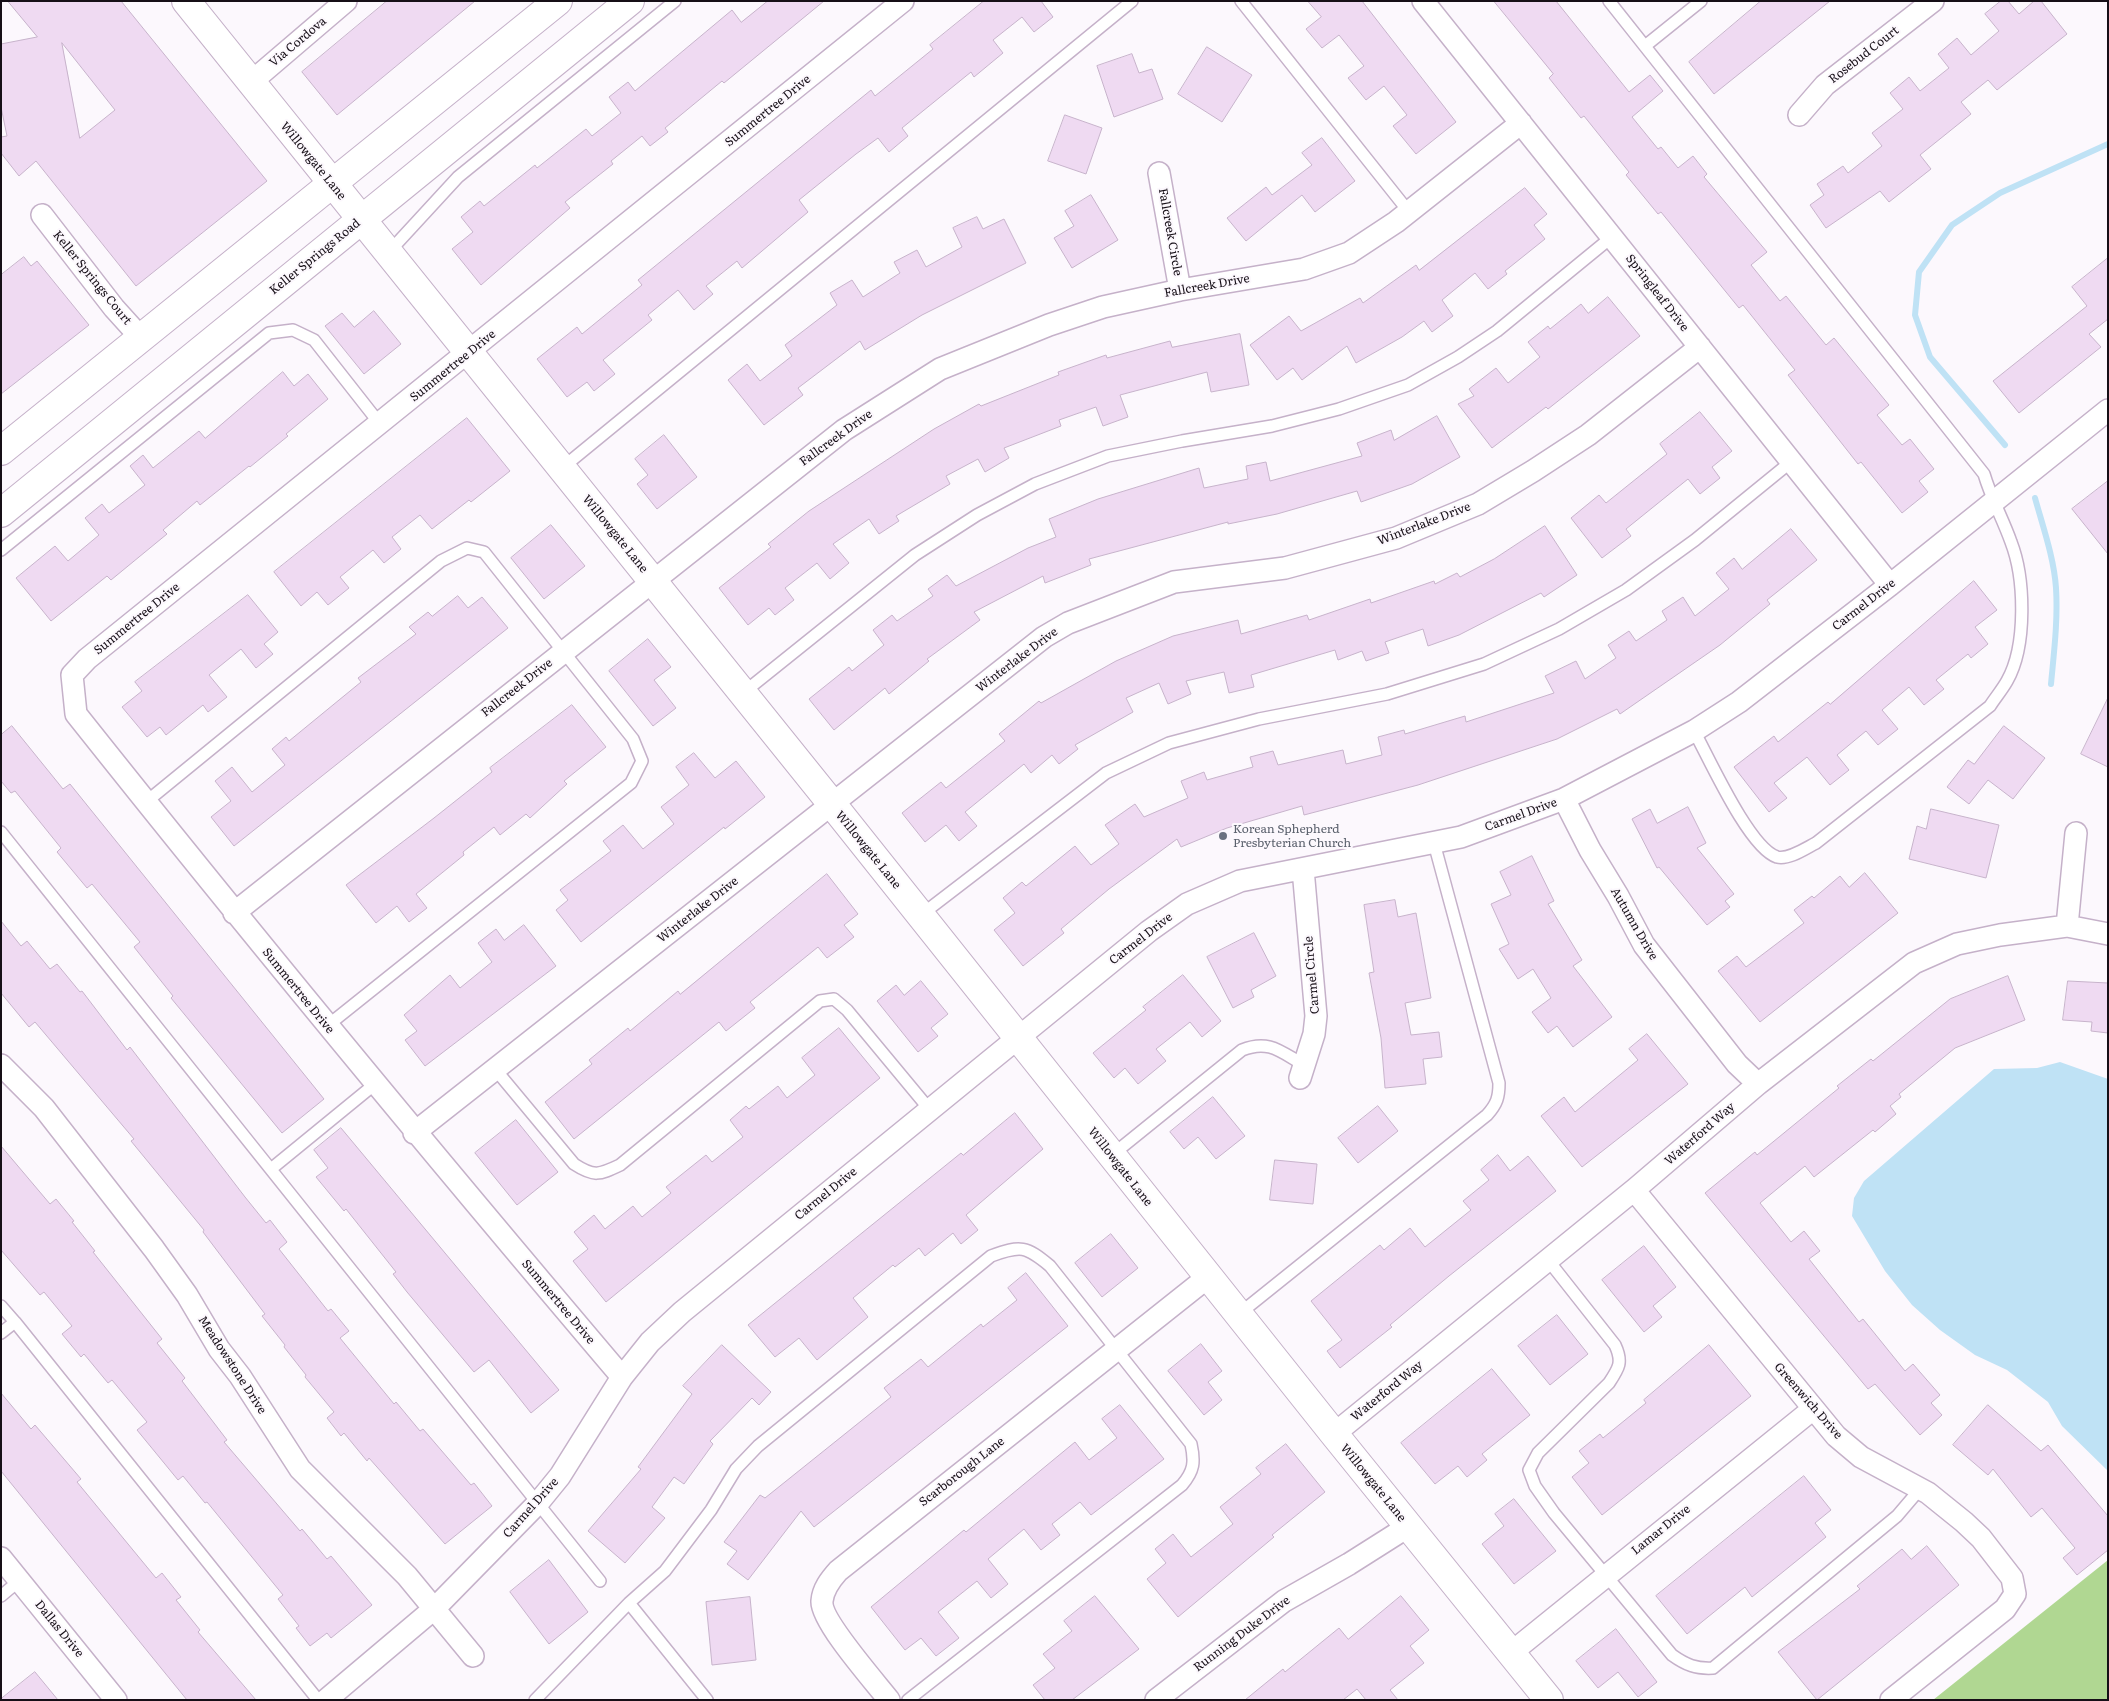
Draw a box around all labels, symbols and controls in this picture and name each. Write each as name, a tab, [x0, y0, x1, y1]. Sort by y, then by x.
street label: Via Cordova	[267, 14, 329, 70]
street label: Rosebud Court	[1826, 23, 1902, 87]
street label: Summertree Drive	[722, 72, 814, 150]
street label: Willowgate Lane	[277, 119, 349, 203]
street label: Fallcreek Circle	[1155, 187, 1185, 277]
street label: Keller Springs Road	[267, 216, 363, 298]
street label: Keller Springs Court	[50, 228, 134, 328]
street label: Springleaf Drive	[1622, 252, 1692, 334]
street label: Fallcreek Drive	[1163, 271, 1251, 301]
street label: Summertree Drive	[407, 327, 499, 405]
street label: Fallcreek Drive	[797, 407, 875, 469]
street label: Willowgate Lane	[579, 492, 651, 576]
street label: Winterlake Drive	[1375, 500, 1473, 548]
street label: Carmel Drive	[1830, 576, 1898, 634]
street label: Summertree Drive	[91, 580, 183, 658]
street label: Winterlake Drive	[973, 625, 1061, 695]
street label: Fallcreek Drive	[479, 656, 555, 720]
street label: Carmel Drive	[1483, 795, 1559, 835]
street label: Willowgate Lane	[832, 808, 904, 892]
place label: Korean Sphepherd Presbyterian Church	[1233, 822, 1351, 850]
marker: Korean Sphepherd Presbyterian Church	[1217, 830, 1229, 842]
street label: Winterlake Drive	[655, 874, 741, 946]
street label: Autumn Drive	[1607, 885, 1661, 963]
street label: Carmel Drive	[1107, 910, 1175, 968]
street label: Carmel Circle	[1301, 935, 1323, 1015]
street label: Summertree Drive	[259, 945, 337, 1037]
street label: Waterford Way	[1662, 1100, 1738, 1168]
street label: Willowgate Lane	[1085, 1125, 1155, 1209]
street label: Carmel Drive	[792, 1165, 860, 1223]
street label: Summertree Drive	[518, 1257, 598, 1347]
street label: Meadowstone Drive	[195, 1313, 269, 1417]
street label: Waterford Way	[1348, 1358, 1426, 1424]
street label: Greenwich Drive	[1771, 1360, 1845, 1442]
street label: Scarborough Lane	[916, 1434, 1008, 1510]
street label: Willowgate Lane	[1337, 1441, 1409, 1525]
street label: Carmel Drive	[500, 1475, 562, 1541]
street label: Lamar Drive	[1629, 1502, 1693, 1558]
street label: Running Duke Drive	[1191, 1593, 1293, 1675]
street label: Dallas Drive	[32, 1598, 86, 1660]

